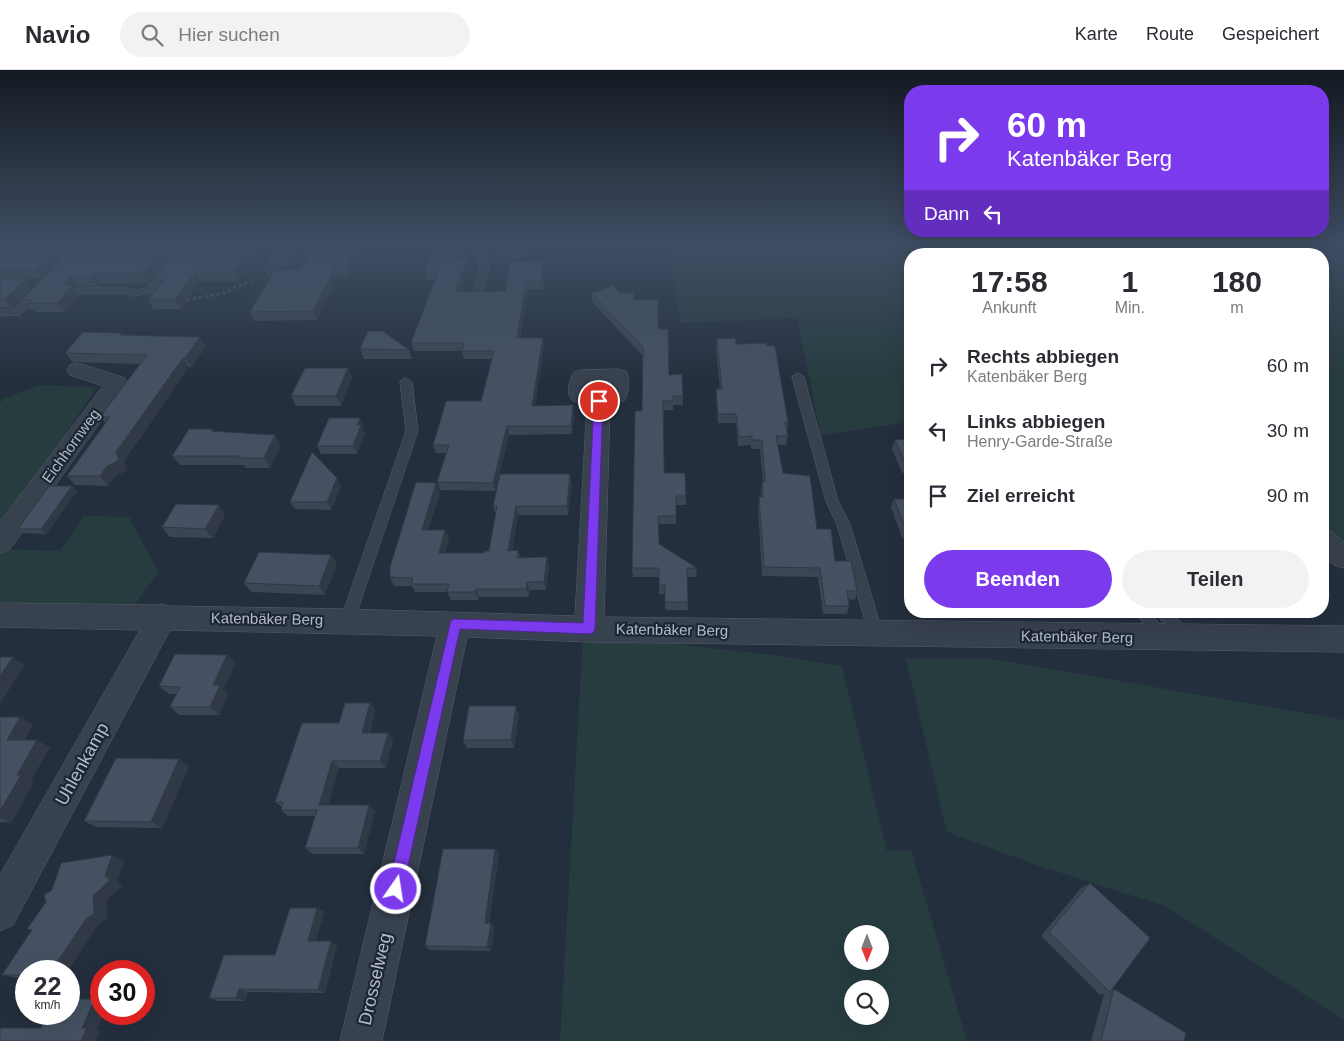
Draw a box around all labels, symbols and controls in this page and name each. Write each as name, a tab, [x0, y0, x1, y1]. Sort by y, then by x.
search box	[120, 12, 470, 57]
text: Navio	[25, 21, 90, 48]
icon: search	[138, 21, 166, 49]
text: Hier suchen	[178, 24, 280, 45]
text: Karte	[1075, 24, 1118, 44]
text: Route	[1146, 24, 1194, 44]
text: Gespeichert	[1222, 24, 1319, 44]
icon: right	[924, 105, 989, 170]
text: 60 m	[1007, 105, 1087, 144]
text: Katenbäker Berg	[1007, 146, 1172, 171]
icon: left	[979, 200, 1007, 228]
text: Dann	[924, 203, 969, 224]
text: 17:58	[971, 265, 1048, 298]
text: 1	[1121, 265, 1138, 298]
text: 180	[1212, 265, 1262, 298]
text: Ankunft	[982, 299, 1036, 316]
text: Min.	[1115, 299, 1145, 316]
text: m	[1230, 299, 1244, 316]
text: Rechts abbiegen	[967, 346, 1119, 367]
icon: right	[924, 352, 952, 380]
text: 60 m	[1267, 355, 1309, 376]
text: Katenbäker Berg	[967, 368, 1087, 385]
pin	[578, 380, 620, 422]
icon: arrive	[585, 387, 613, 415]
street label: Eichhornweg	[38, 406, 103, 486]
text: Links abbiegen	[967, 411, 1105, 432]
icon: left	[924, 417, 952, 445]
text: 30 m	[1267, 420, 1309, 441]
text: Henry-Garde-Straße	[967, 433, 1113, 450]
icon: arrive	[924, 482, 952, 510]
text: Ziel erreicht	[967, 485, 1075, 506]
text: 90 m	[1267, 485, 1309, 506]
button: Beenden	[924, 550, 1112, 608]
button: Teilen	[1122, 550, 1309, 608]
street label: Katenbäker Berg	[211, 609, 323, 628]
street label: Katenbäker Berg	[616, 620, 728, 639]
street label: Katenbäker Berg	[1021, 627, 1133, 646]
street label: Uhlenkamp	[51, 719, 113, 809]
position arrow	[369, 862, 421, 914]
north arrow	[844, 925, 889, 970]
map controls	[844, 925, 889, 1025]
street label: Drosselweg	[355, 931, 395, 1027]
speed limit sign: 30	[90, 960, 155, 1025]
text: 22	[34, 972, 61, 1000]
button: search	[844, 980, 889, 1025]
text: km/h	[34, 998, 61, 1012]

